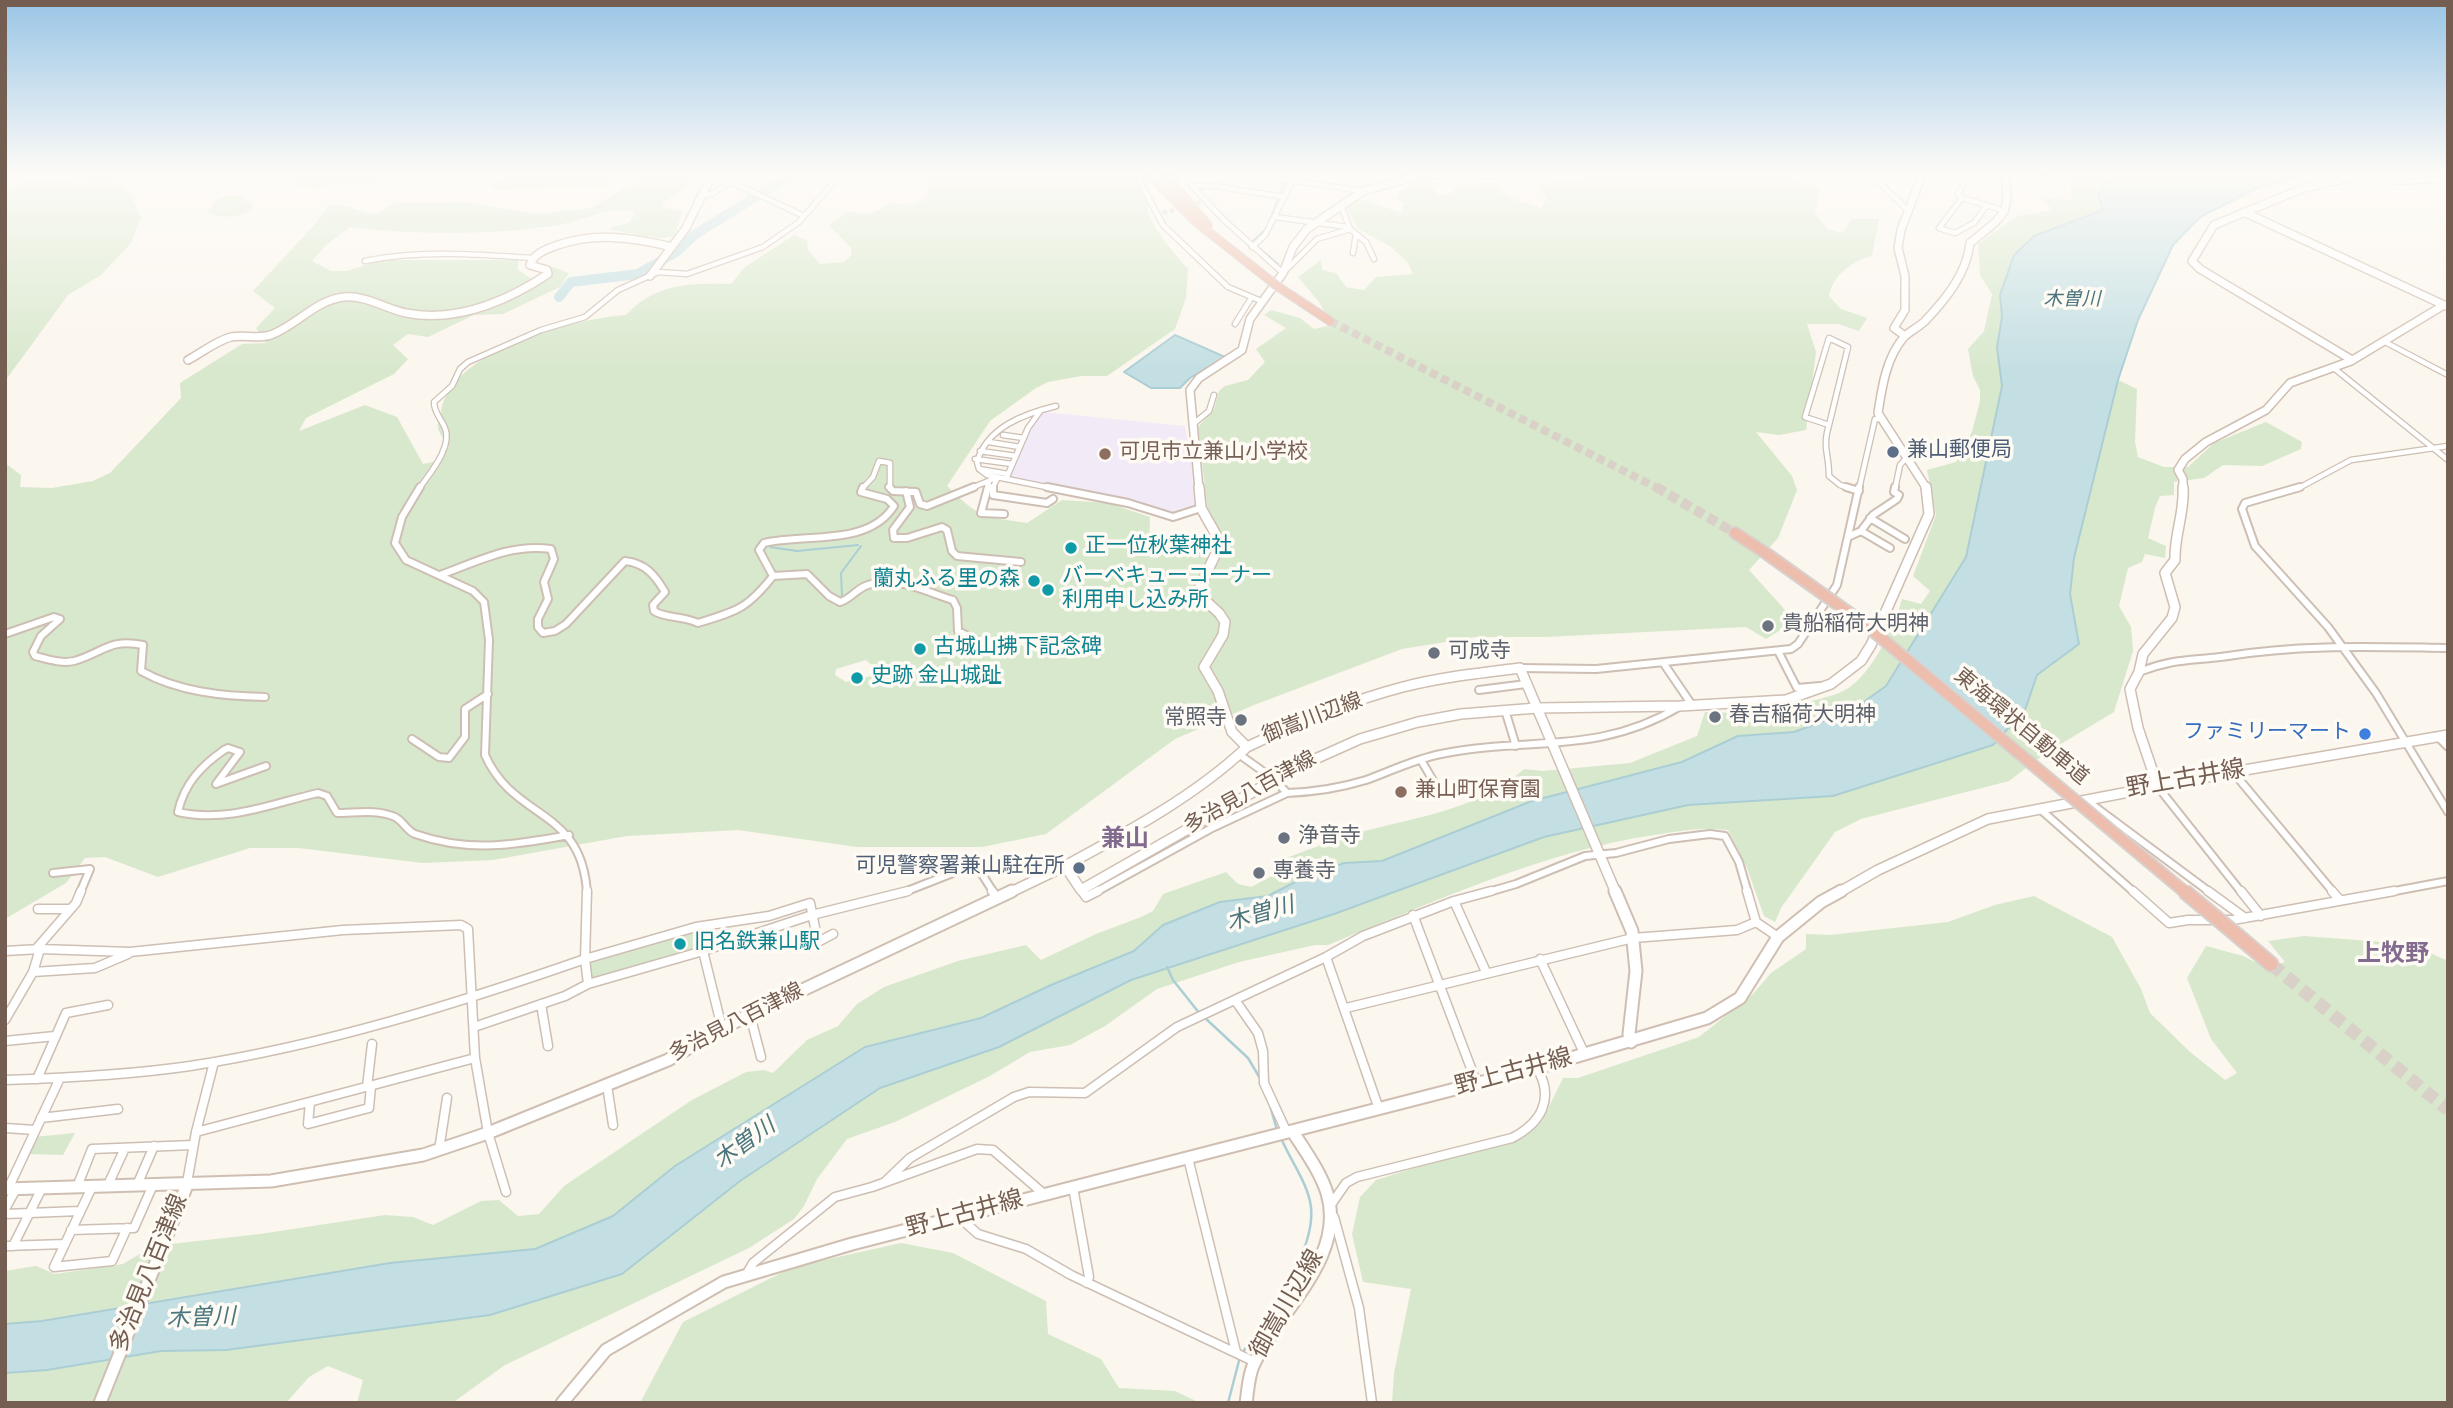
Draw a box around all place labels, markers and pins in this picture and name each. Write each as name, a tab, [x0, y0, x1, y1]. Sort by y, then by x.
place label: 兼山郵便局	[1907, 439, 2012, 465]
place label: 可児市立兼山小学校	[1119, 441, 1308, 467]
marker: 兼山郵便局	[1885, 444, 1901, 460]
marker: 可児市立兼山小学校	[1097, 446, 1113, 462]
place label: 正一位秋葉神社	[1085, 535, 1232, 561]
marker: 正一位秋葉神社	[1063, 540, 1079, 556]
place label: バーベキューコーナー 利用申し込み所	[1062, 565, 1272, 615]
place label: 蘭丸ふる里の森	[873, 568, 1020, 594]
marker: 蘭丸ふる里の森	[1026, 573, 1042, 589]
marker: バーベキューコーナー 利用申し込み所	[1040, 582, 1056, 598]
place label: 貴船稲荷大明神	[1782, 613, 1929, 639]
marker: 貴船稲荷大明神	[1760, 618, 1776, 634]
place label: 古城山拂下記念碑	[934, 636, 1102, 662]
place label: 可成寺	[1448, 640, 1511, 666]
marker: 古城山拂下記念碑	[912, 641, 928, 657]
marker: 可成寺	[1426, 645, 1442, 661]
place label: 史跡 金山城趾	[871, 665, 1002, 691]
marker: 史跡 金山城趾	[849, 670, 865, 686]
place label: 春吉稲荷大明神	[1729, 704, 1876, 730]
place label: 常照寺	[1164, 707, 1227, 733]
marker: 春吉稲荷大明神	[1707, 709, 1723, 725]
marker: 常照寺	[1233, 712, 1249, 728]
place label: ファミリーマート	[2183, 721, 2351, 747]
marker: ファミリーマート	[2357, 726, 2373, 742]
place label: 兼山町保育園	[1415, 779, 1541, 805]
marker: 兼山町保育園	[1393, 784, 1409, 800]
place label: 浄音寺	[1298, 825, 1361, 851]
marker: 浄音寺	[1276, 830, 1292, 846]
place label: 可児警察署兼山駐在所	[855, 855, 1065, 881]
marker: 可児警察署兼山駐在所	[1071, 860, 1087, 876]
place label: 専養寺	[1273, 860, 1336, 886]
marker: 専養寺	[1251, 865, 1267, 881]
place label: 旧名鉄兼山駅	[694, 931, 820, 957]
marker: 旧名鉄兼山駅	[672, 936, 688, 952]

